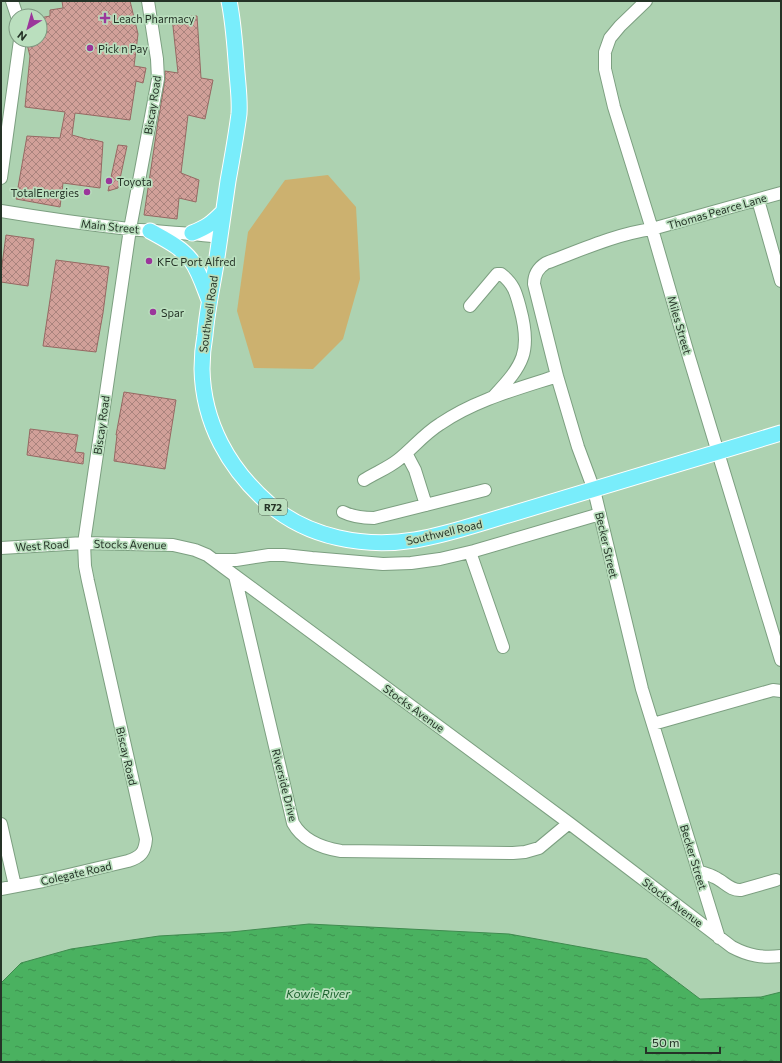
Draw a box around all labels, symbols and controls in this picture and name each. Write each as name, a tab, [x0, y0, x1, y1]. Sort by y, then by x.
north arrow	[8, 8, 48, 48]
place label: Leach Pharmacy	[113, 12, 195, 25]
marker: Leach Pharmacy	[100, 13, 110, 23]
text: N	[14, 29, 29, 44]
place label: Pick n Pay	[98, 42, 148, 55]
marker: Pick n Pay	[85, 43, 95, 53]
street label: Biscay Road	[141, 75, 163, 135]
place label: Toyota	[117, 175, 152, 188]
marker: Toyota	[104, 176, 114, 186]
place label: TotalEnergies	[11, 186, 79, 199]
marker: TotalEnergies	[82, 187, 92, 197]
street label: Thomas Pearce Lane	[666, 191, 768, 231]
street label: Main Street	[80, 216, 140, 236]
place label: KFC Port Alfred	[157, 255, 236, 268]
marker: KFC Port Alfred	[144, 256, 154, 266]
street label: Southwell Road	[196, 275, 220, 353]
street label: Miles Street	[665, 294, 695, 356]
place label: Spar	[161, 306, 185, 319]
marker: Spar	[148, 307, 158, 317]
street label: Biscay Road	[90, 395, 112, 455]
road number: R72	[259, 499, 287, 515]
street label: Becker Street	[593, 511, 621, 580]
street label: Southwell Road	[405, 517, 483, 547]
street label: West Road	[15, 537, 69, 553]
street label: Stocks Avenue	[94, 537, 167, 551]
street label: Stocks Avenue	[381, 681, 447, 735]
street label: Biscay Road	[114, 726, 140, 786]
street label: Riverside Drive	[270, 747, 300, 823]
street label: Becker Street	[678, 823, 710, 892]
street label: Colegate Road	[39, 859, 113, 887]
street label: Stocks Avenue	[640, 875, 706, 929]
water label: Kowie River	[286, 986, 351, 1000]
scale bar	[646, 1029, 720, 1055]
text: 50 m	[652, 1035, 680, 1049]

